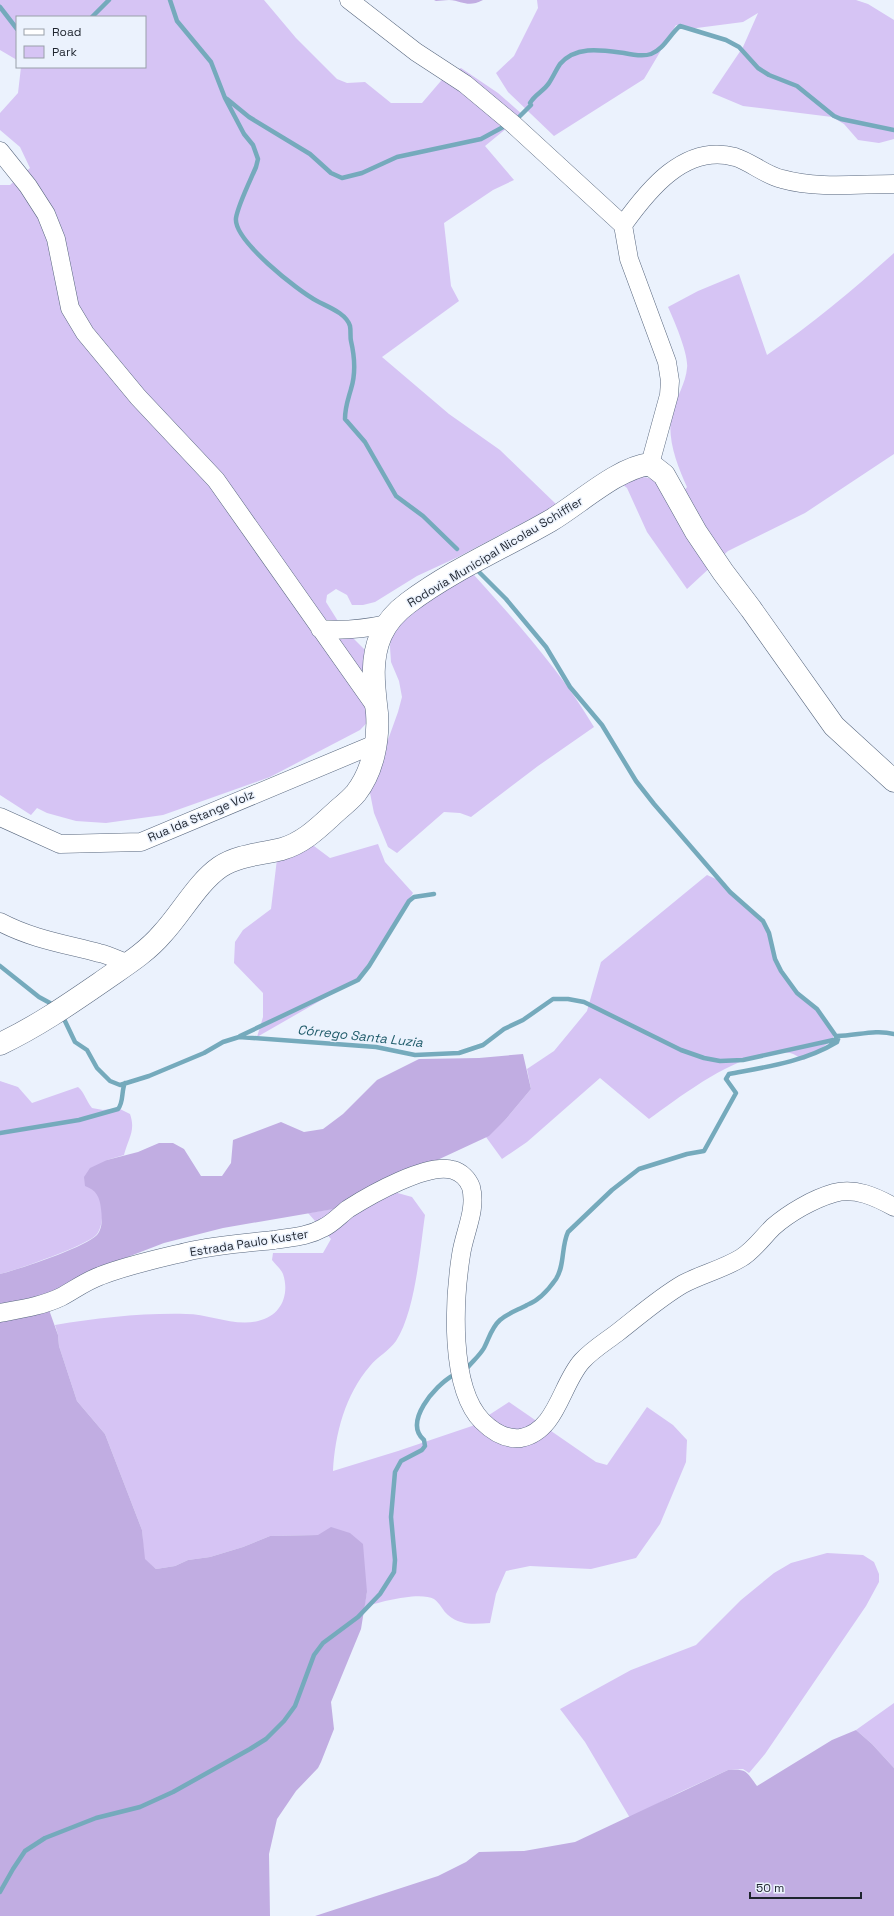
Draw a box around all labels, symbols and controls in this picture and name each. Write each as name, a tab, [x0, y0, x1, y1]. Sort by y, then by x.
legend	[16, 16, 146, 68]
text: Road	[52, 24, 81, 40]
text: Park	[52, 44, 77, 60]
street label: Rodovia Municipal Nicolau Schiffler	[404, 493, 586, 611]
street label: Rua Ida Stange Volz	[145, 786, 257, 846]
water label: Córrego Santa Luzia	[297, 1021, 424, 1051]
street label: Estrada Paulo Kuster	[189, 1226, 310, 1260]
scale bar	[750, 1874, 861, 1900]
text: 50 m	[756, 1880, 784, 1896]

